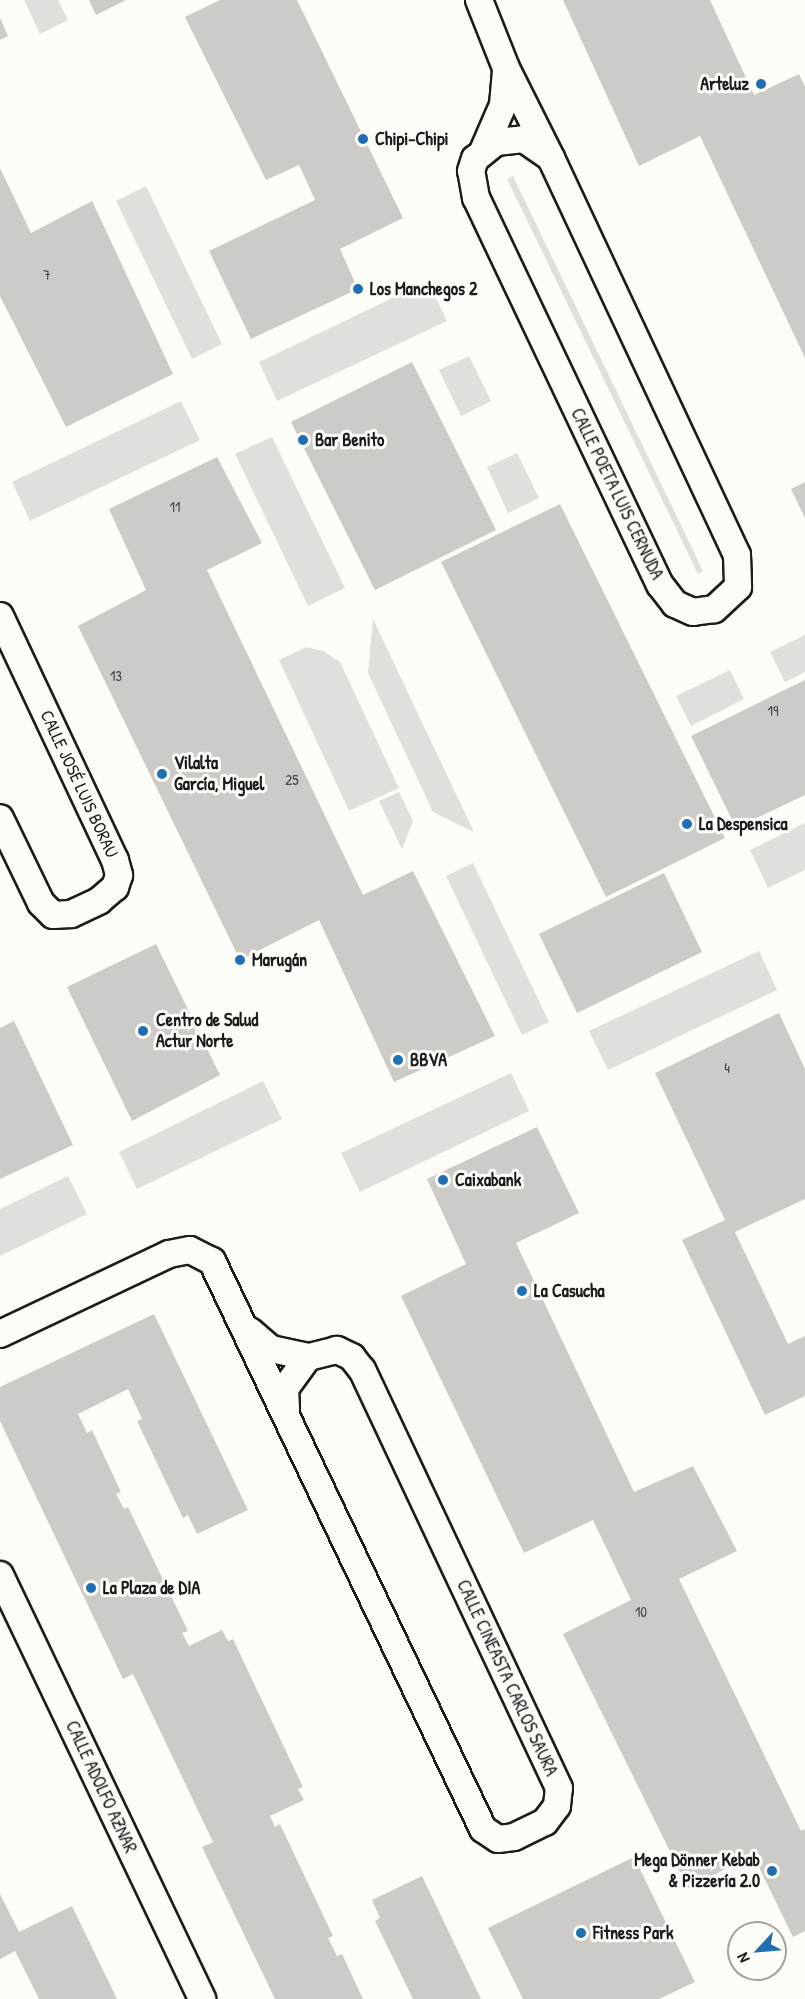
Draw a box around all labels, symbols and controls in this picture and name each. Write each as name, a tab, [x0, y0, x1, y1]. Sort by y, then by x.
place label: Arteluz	[700, 73, 749, 95]
marker: Arteluz	[754, 77, 768, 91]
place label: Chipi-Chipi	[375, 128, 449, 150]
marker: Chipi-Chipi	[356, 132, 370, 146]
house number: 7	[43, 266, 51, 284]
place label: Los Manchegos 2	[370, 278, 477, 300]
marker: Los Manchegos 2	[351, 282, 365, 296]
street label: CALLE POETA LUIS CERNUDA	[566, 405, 668, 583]
place label: Bar Benito	[315, 429, 384, 451]
marker: Bar Benito	[296, 433, 310, 447]
house number: 11	[170, 498, 180, 516]
house number: 13	[110, 667, 122, 685]
house number: 19	[768, 702, 778, 720]
street label: CALLE JOSÉ LUIS BORAU	[35, 707, 123, 861]
place label: Vilalta García, Miguel	[174, 753, 264, 795]
marker: Vilalta García, Miguel	[155, 767, 169, 781]
house number: 25	[285, 771, 299, 789]
place label: La Despensica	[699, 813, 788, 835]
marker: La Despensica	[680, 817, 694, 831]
place label: Marugán	[252, 949, 307, 971]
marker: Marugán	[233, 953, 247, 967]
place label: Centro de Salud Actur Norte	[156, 1010, 258, 1052]
marker: Centro de Salud Actur Norte	[134, 1022, 152, 1040]
place label: BBVA	[410, 1049, 447, 1071]
marker: BBVA	[391, 1053, 405, 1067]
house number: 4	[724, 1059, 730, 1077]
place label: Caixabank	[455, 1169, 521, 1191]
marker: Caixabank	[436, 1173, 450, 1187]
place label: La Casucha	[534, 1280, 605, 1302]
marker: La Casucha	[515, 1284, 529, 1298]
street label: CALLE CINEASTA CARLOS SAURA	[452, 1576, 562, 1780]
place label: La Plaza de DIA	[103, 1577, 200, 1599]
marker: La Plaza de DIA	[84, 1581, 98, 1595]
house number: 10	[635, 1603, 647, 1621]
street label: CALLE ADOLFO AZNAR	[61, 1717, 141, 1857]
place label: Mega Dönner Kebab & Pizzería 2.0	[634, 1850, 760, 1892]
marker: Mega Dönner Kebab & Pizzería 2.0	[765, 1864, 779, 1878]
north arrow	[727, 1921, 787, 1981]
place label: Fitness Park	[593, 1922, 673, 1944]
marker: Fitness Park	[574, 1926, 588, 1940]
text: N	[731, 1949, 754, 1967]

